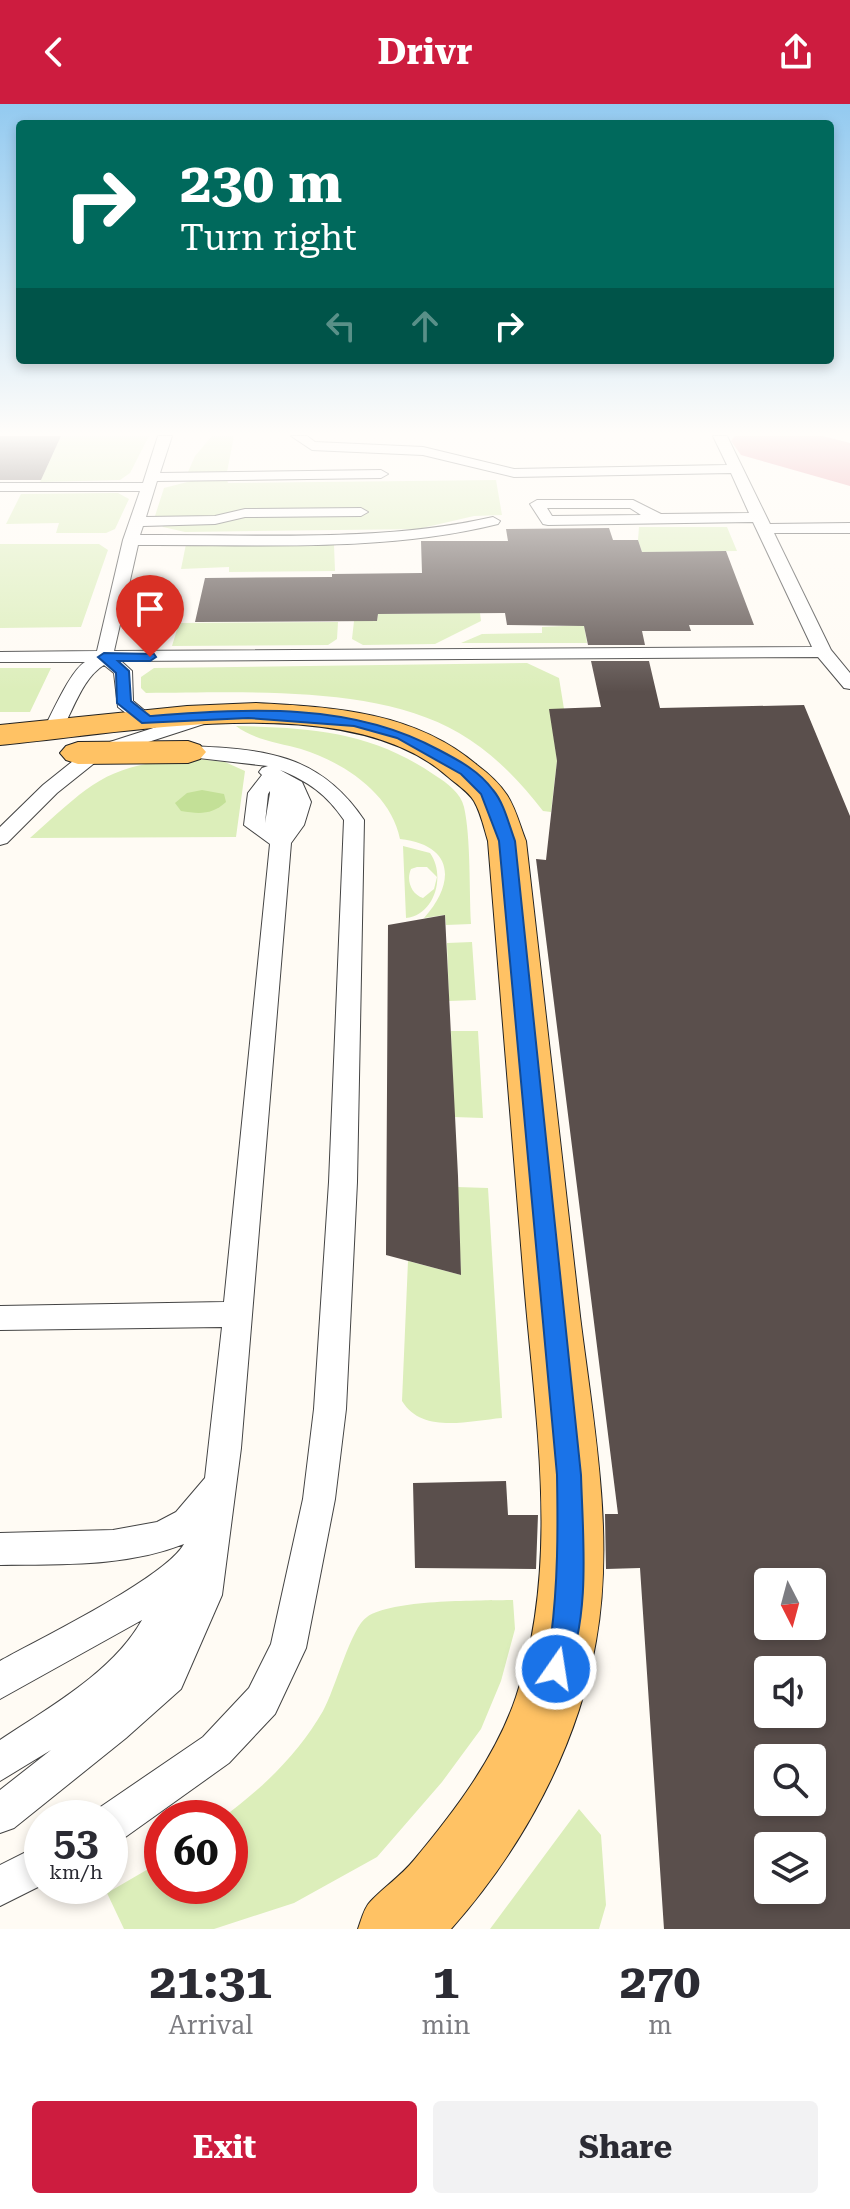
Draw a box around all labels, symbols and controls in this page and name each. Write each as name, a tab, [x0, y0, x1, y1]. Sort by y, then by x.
icon: back	[32, 30, 76, 74]
icon: share	[774, 30, 818, 74]
text: Drivr	[377, 31, 473, 73]
text: 230 m	[180, 150, 342, 216]
icon: right	[48, 152, 152, 256]
text: Turn right	[180, 217, 357, 259]
icon: left	[319, 304, 363, 348]
icon: ahead	[403, 304, 447, 348]
icon: right	[487, 304, 531, 348]
pin	[116, 575, 184, 657]
icon: arrive	[128, 587, 172, 631]
north arrow	[754, 1568, 826, 1640]
map controls	[754, 1568, 826, 1904]
position arrow	[514, 1627, 598, 1711]
button: sound	[754, 1656, 826, 1728]
button: search	[754, 1744, 826, 1816]
speed limit sign: 60	[144, 1800, 248, 1904]
text: 53	[54, 1818, 98, 1865]
button: layers	[754, 1832, 826, 1904]
text: km/h	[49, 1860, 103, 1884]
text: 21:31	[150, 1954, 272, 2010]
text: 1	[432, 1954, 459, 2010]
text: 270	[620, 1954, 700, 2010]
text: Arrival	[169, 2010, 253, 2040]
text: min	[422, 2010, 470, 2040]
text: m	[648, 2010, 672, 2040]
button: Exit	[32, 2101, 417, 2193]
button: Share	[433, 2101, 818, 2193]

